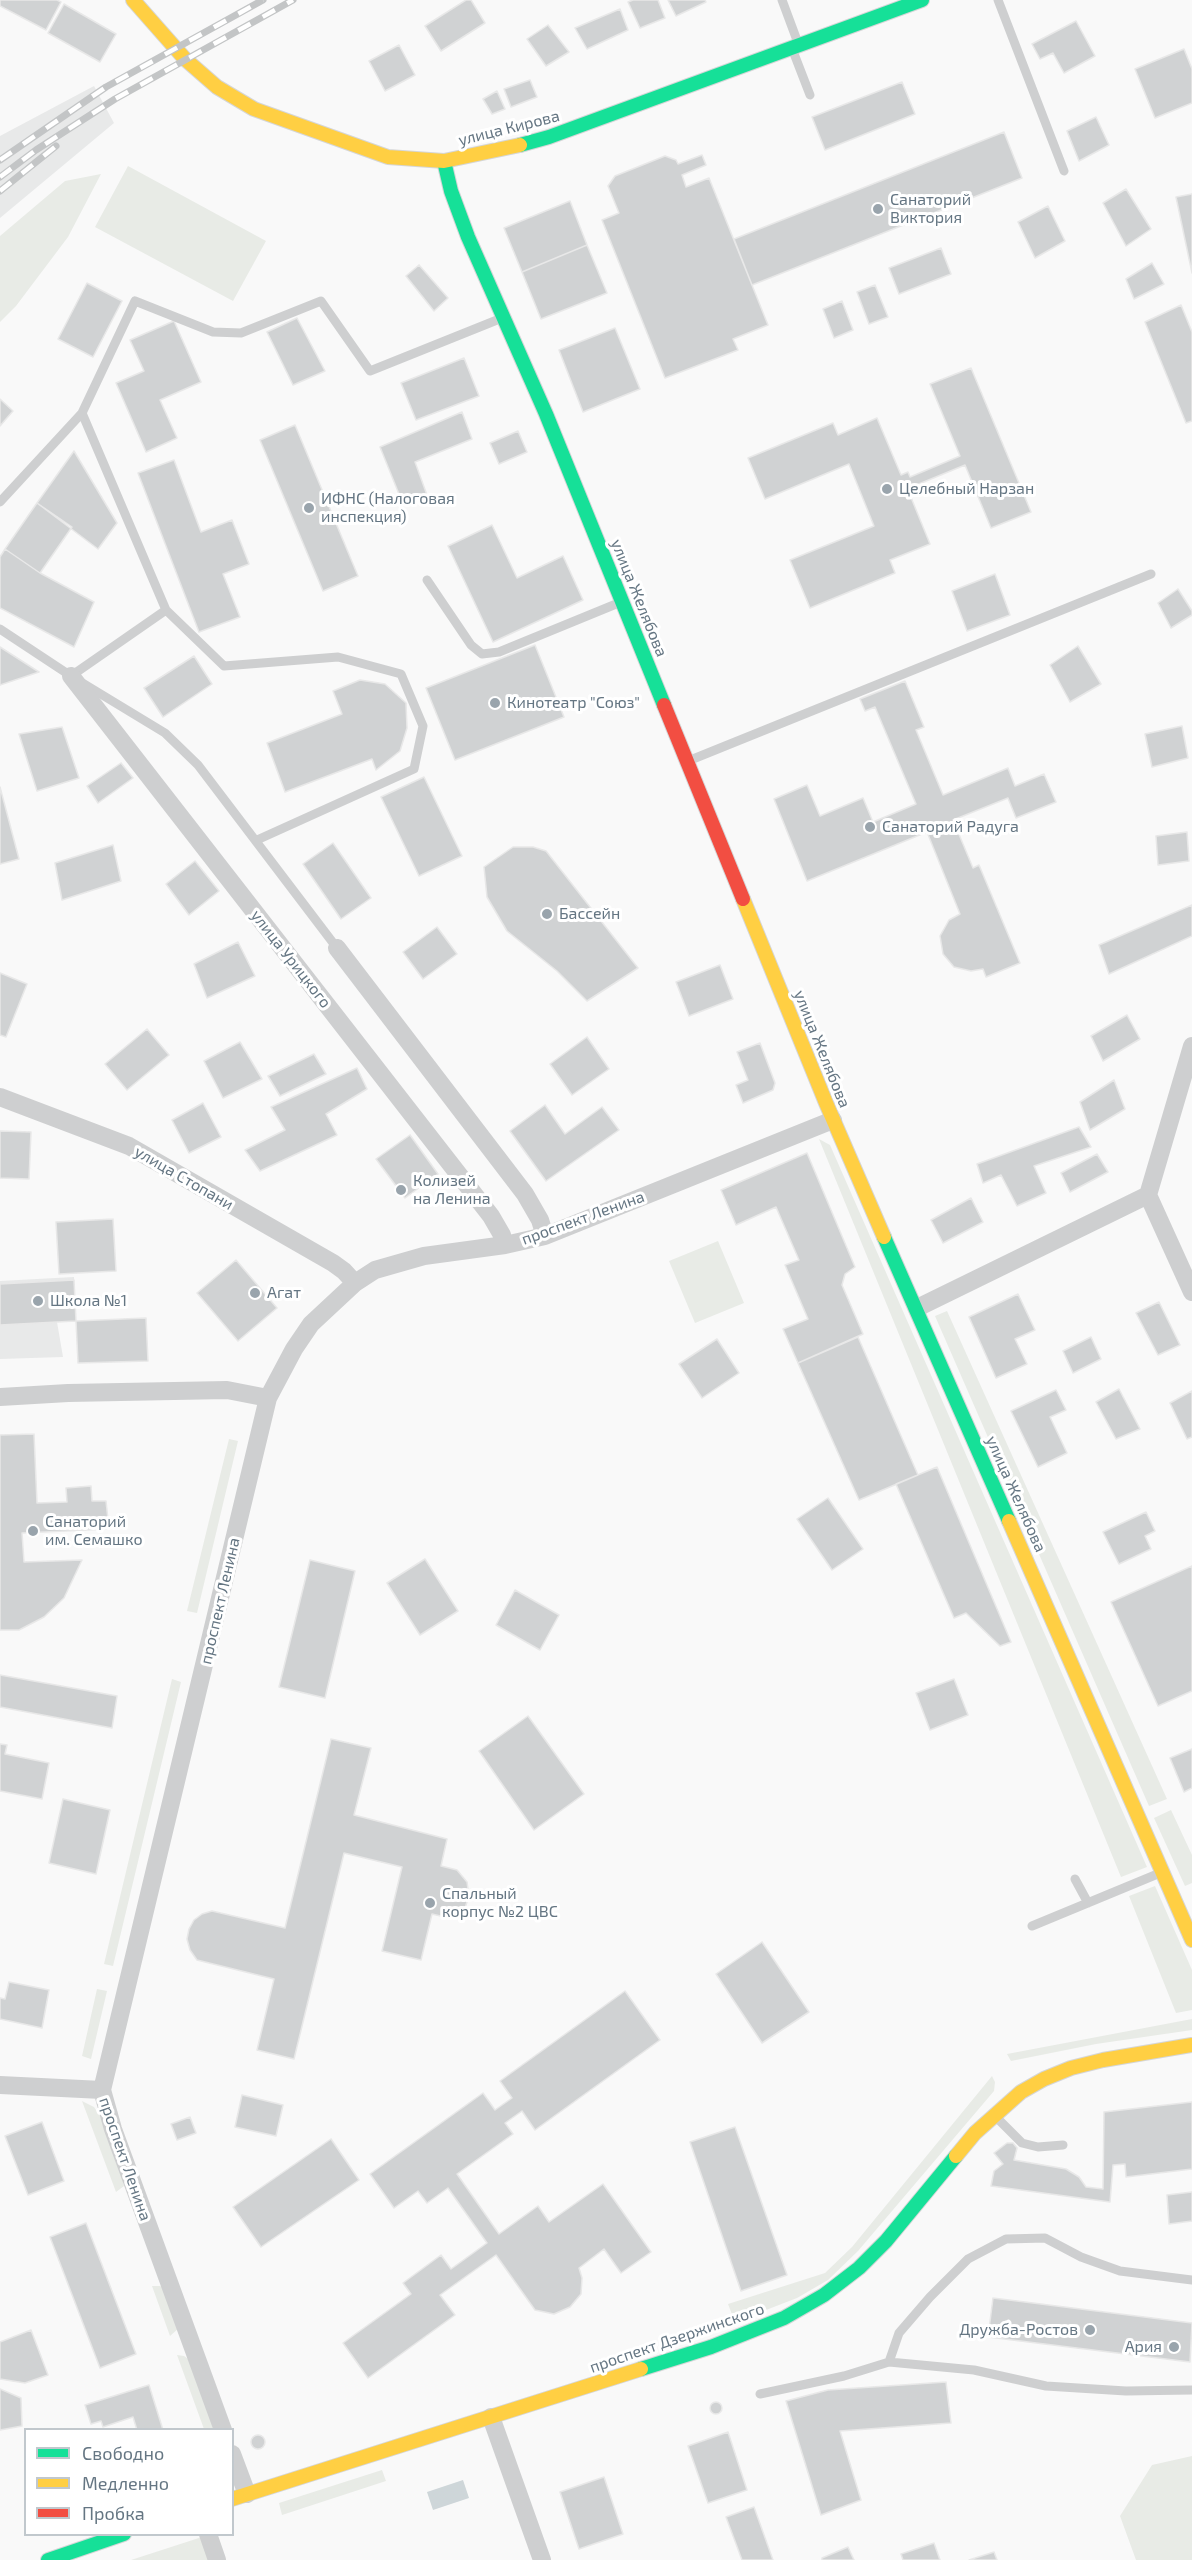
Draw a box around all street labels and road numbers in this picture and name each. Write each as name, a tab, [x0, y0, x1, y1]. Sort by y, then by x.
street label: улица Кирова	[457, 106, 561, 150]
street label: улица Желябова	[607, 536, 671, 660]
street label: улица Урицкого	[247, 906, 335, 1012]
street label: улица Желябова	[790, 987, 854, 1111]
street label: улица Стопани	[131, 1142, 237, 1214]
street label: проспект Ленина	[519, 1187, 647, 1249]
street label: улица Желябова	[982, 1433, 1050, 1555]
street label: проспект Ленина	[196, 1536, 244, 1666]
street label: проспект Ленина	[95, 2095, 155, 2223]
street label: проспект Дзержинского	[587, 2299, 767, 2377]

